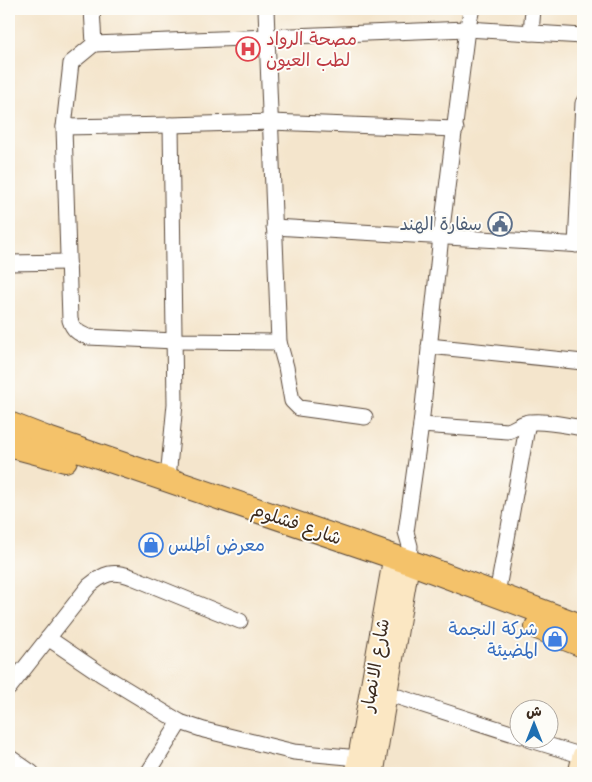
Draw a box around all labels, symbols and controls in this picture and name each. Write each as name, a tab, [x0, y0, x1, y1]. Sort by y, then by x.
place label: مصحة الرواد لطب العيون	[266, 26, 357, 71]
hospital icon: مصحة الرواد لطب العيون	[235, 36, 261, 62]
place label: سفارة الهند	[399, 211, 482, 235]
public building icon: سفارة الهند	[487, 211, 513, 237]
street label: شارع فشلوم	[248, 497, 345, 552]
shop icon: معرض أطلس	[138, 532, 164, 558]
place label: معرض أطلس	[168, 532, 265, 556]
street label: شارع الانصار	[354, 616, 395, 715]
place label: شركة النجمة المضيئة	[449, 616, 538, 661]
shop icon: شركة النجمة المضيئة	[542, 626, 568, 652]
north arrow	[510, 700, 560, 750]
text: ش	[526, 701, 542, 720]

